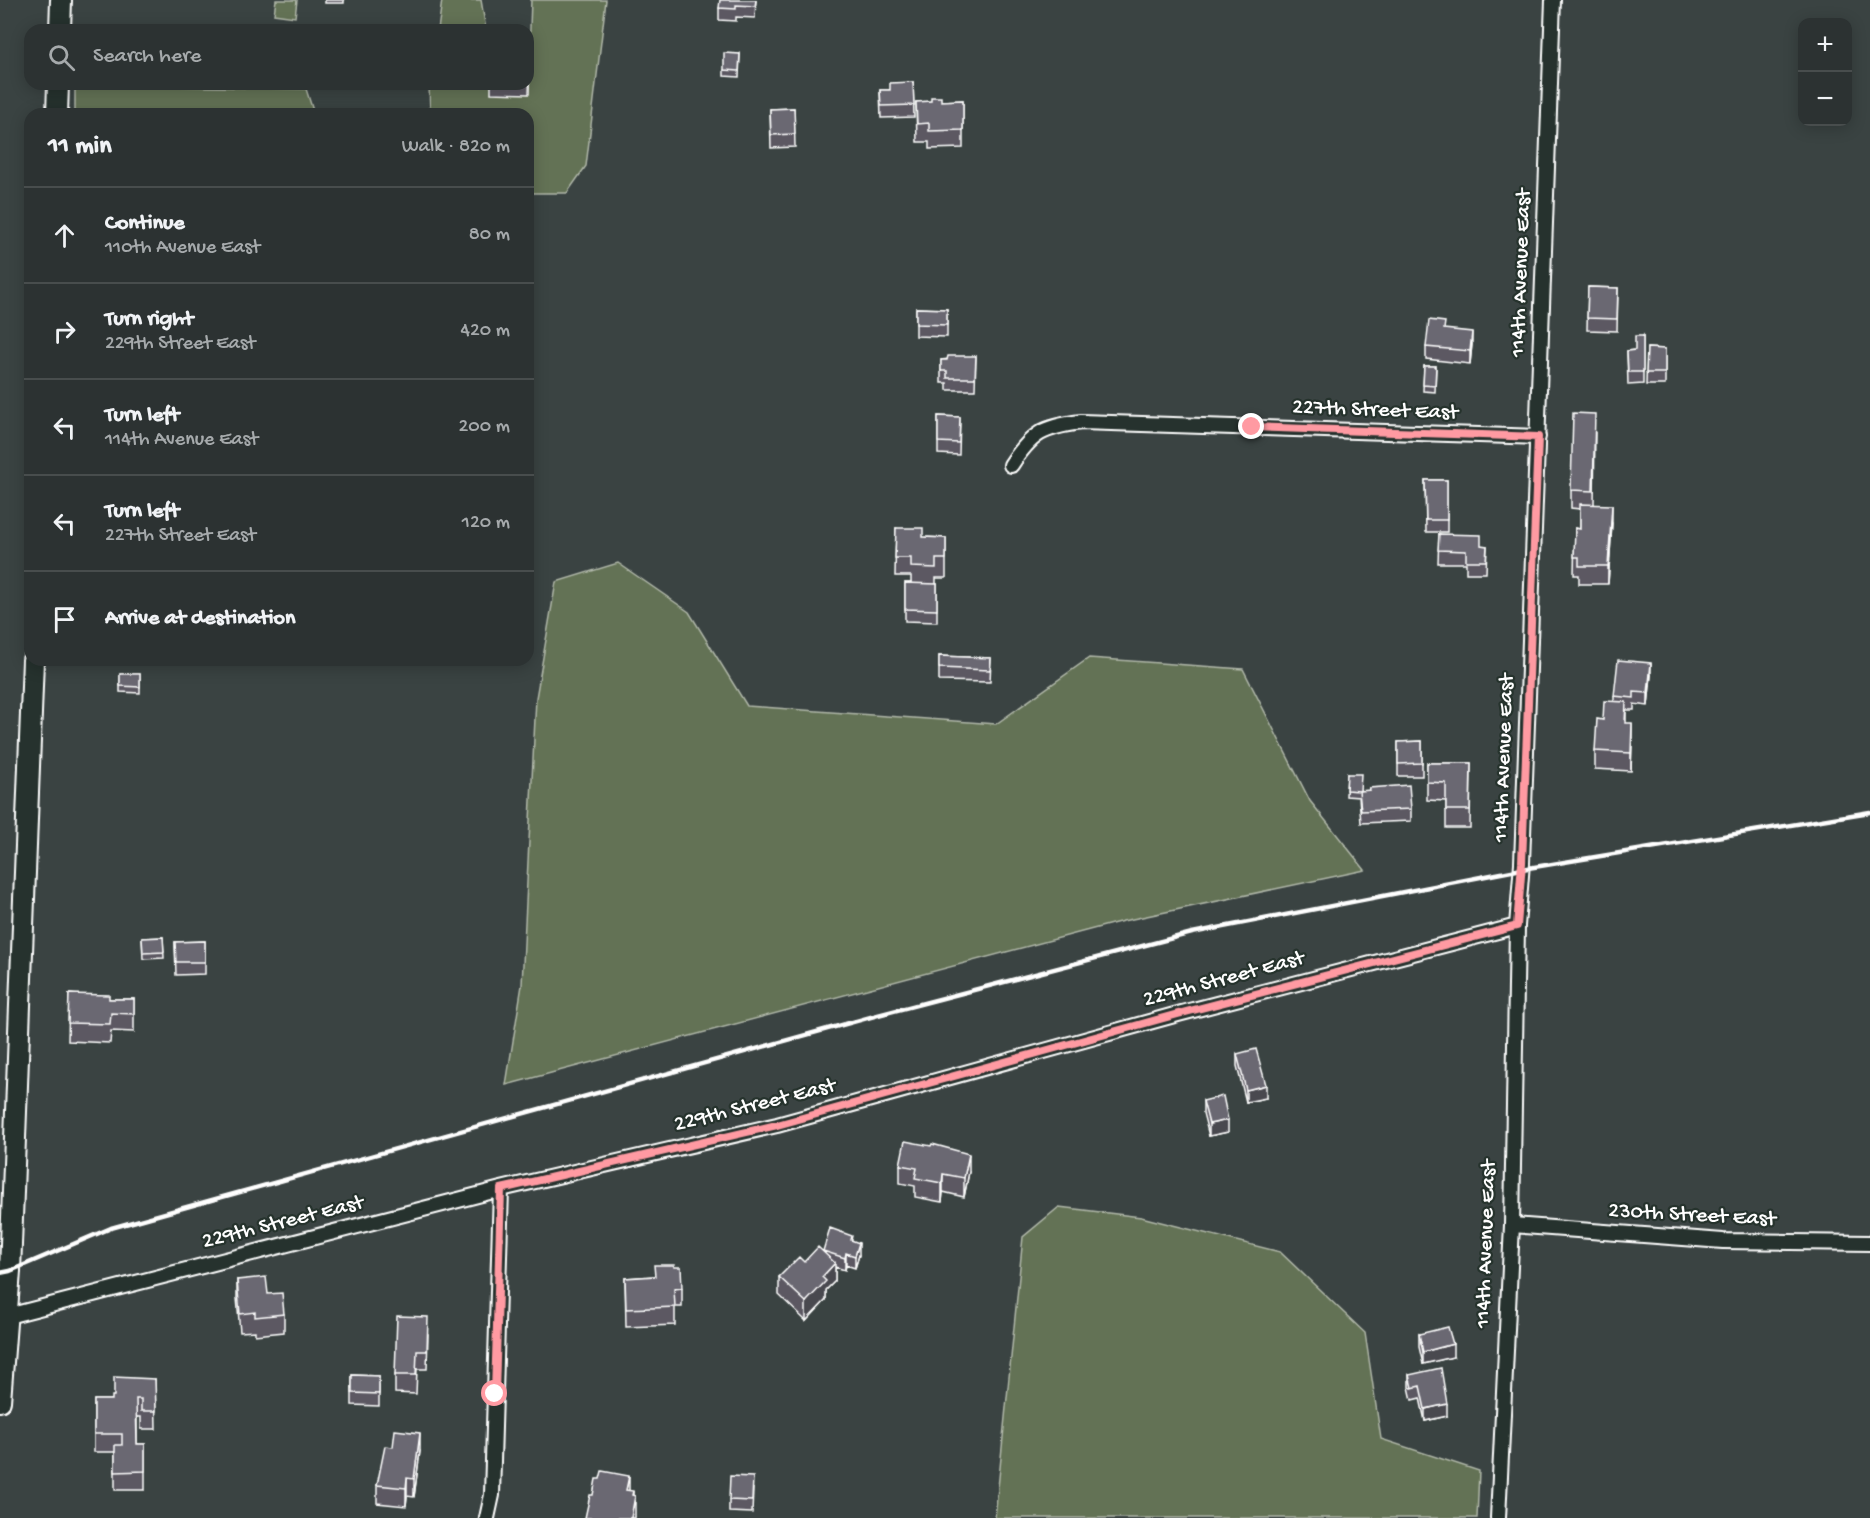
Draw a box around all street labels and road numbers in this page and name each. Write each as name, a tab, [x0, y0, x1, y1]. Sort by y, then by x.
street label: 114th Avenue East	[1506, 186, 1538, 359]
street label: 227th Street East	[1292, 395, 1460, 427]
street label: 114th Avenue East	[1489, 671, 1521, 844]
street label: 229th Street East	[1141, 946, 1309, 1014]
street label: 229th Street East	[672, 1073, 840, 1139]
street label: 114th Avenue East	[1471, 1157, 1503, 1330]
street label: 229th Street East	[200, 1190, 368, 1256]
street label: 230th Street East	[1608, 1199, 1778, 1233]

